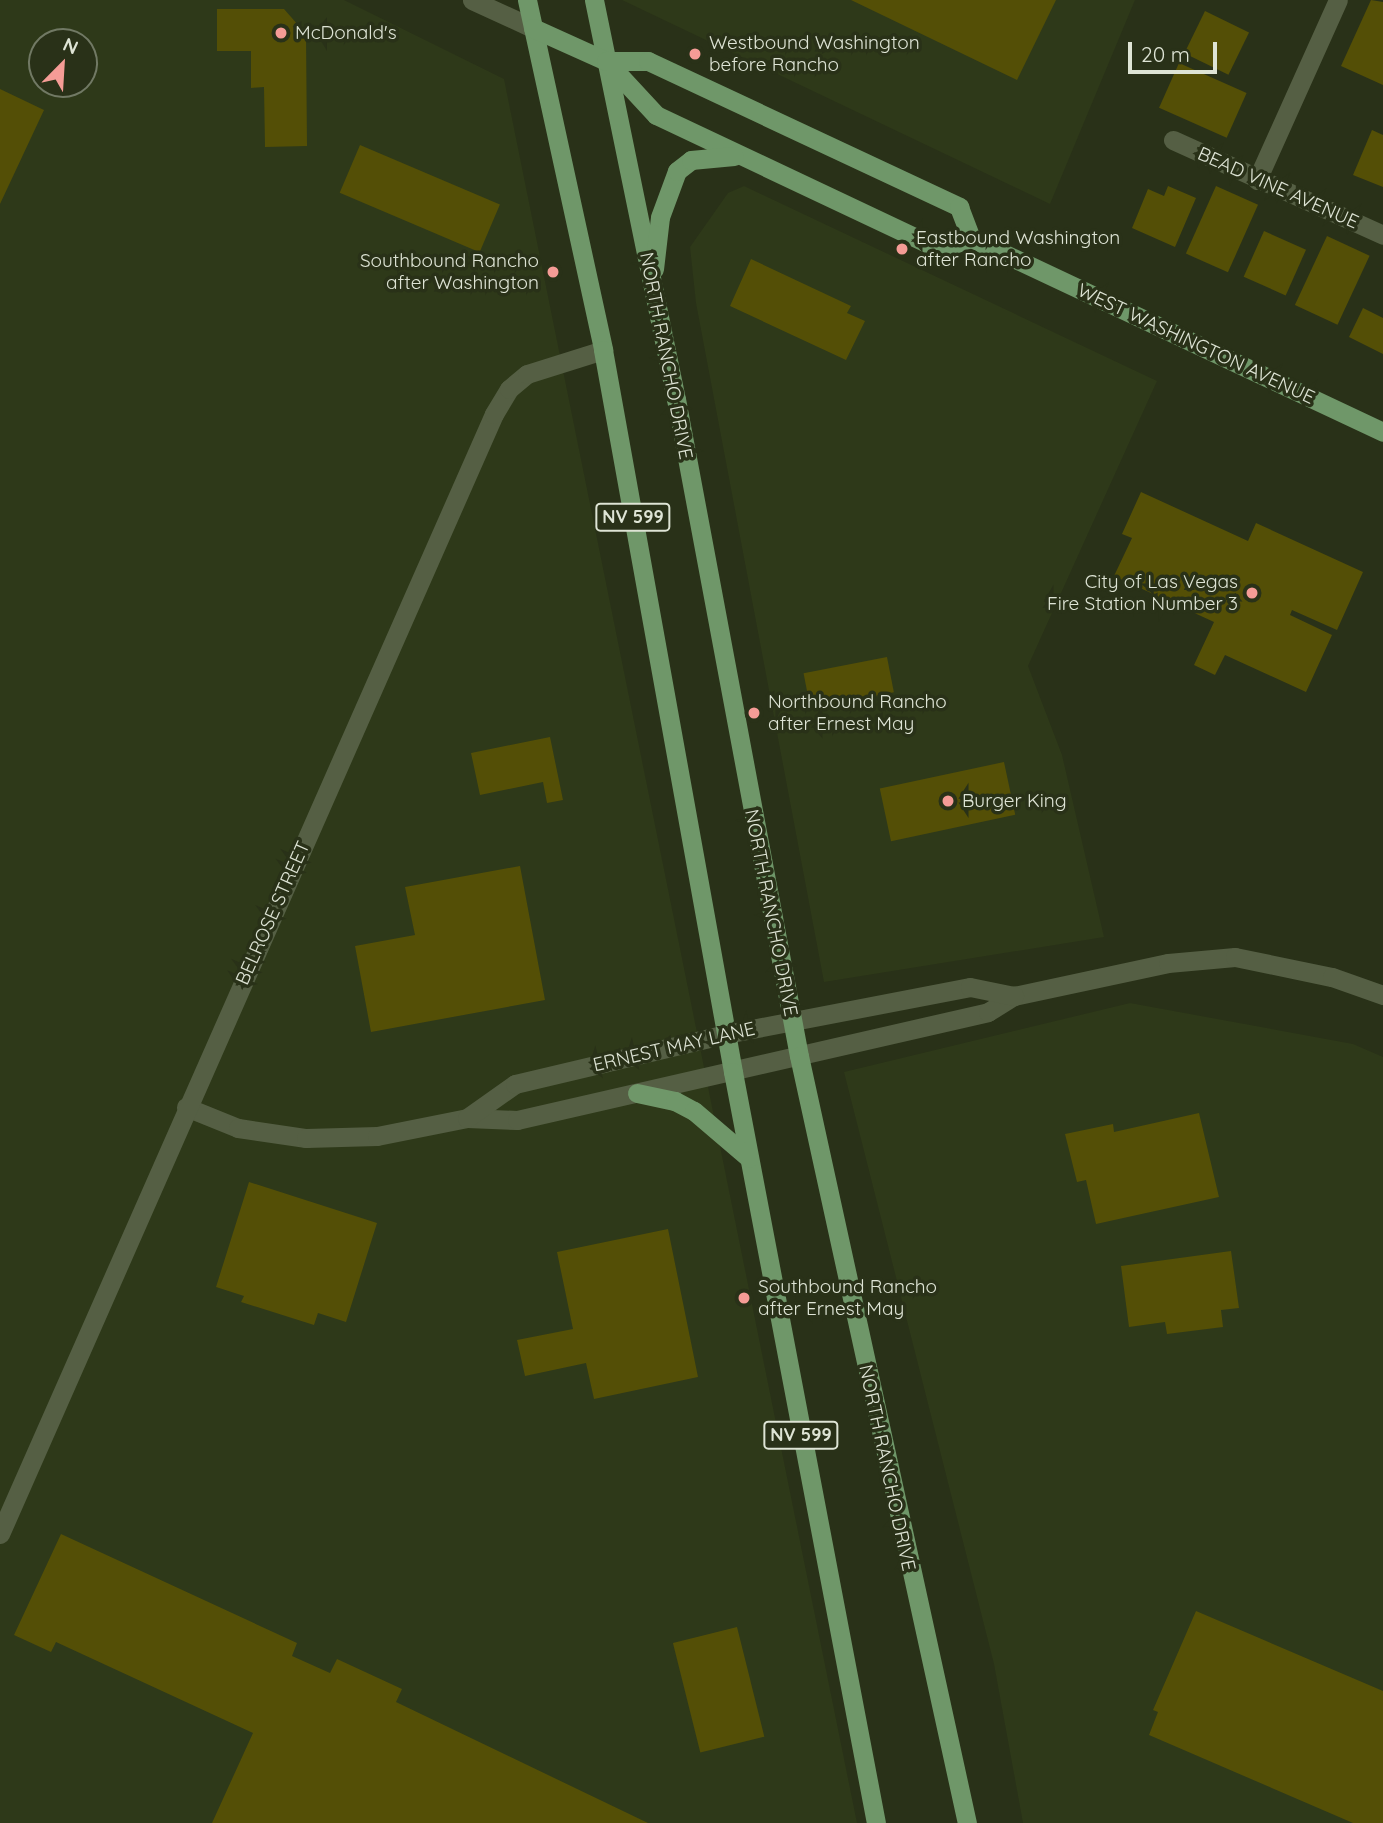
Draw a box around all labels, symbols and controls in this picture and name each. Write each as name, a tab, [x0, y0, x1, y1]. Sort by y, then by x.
place label: McDonald's	[295, 22, 397, 44]
marker: McDonald's	[273, 25, 289, 41]
north arrow	[28, 28, 98, 98]
scale bar	[1131, 28, 1220, 72]
text: N	[59, 32, 82, 59]
place label: Westbound Washington before Rancho	[709, 32, 920, 76]
text: 20 m	[1141, 41, 1190, 67]
marker: Westbound Washington before Rancho	[687, 46, 703, 62]
street label: BEAD VINE AVENUE	[1194, 142, 1362, 234]
place label: Eastbound Washington after Rancho	[916, 227, 1120, 271]
marker: Eastbound Washington after Rancho	[894, 241, 910, 257]
place label: Southbound Rancho after Washington	[360, 250, 539, 294]
street label: NORTH RANCHO DRIVE	[635, 251, 697, 461]
marker: Southbound Rancho after Washington	[545, 264, 561, 280]
street label: WEST WASHINGTON AVENUE	[1074, 279, 1318, 409]
road number: NV 599	[594, 503, 672, 532]
place label: City of Las Vegas Fire Station Number 3	[1047, 571, 1238, 615]
marker: City of Las Vegas Fire Station Number 3	[1244, 585, 1260, 601]
place label: Northbound Rancho after Ernest May	[768, 691, 947, 735]
marker: Northbound Rancho after Ernest May	[746, 705, 762, 721]
place label: Burger King	[962, 790, 1067, 812]
marker: Burger King	[940, 793, 956, 809]
street label: NORTH RANCHO DRIVE	[740, 808, 802, 1018]
street label: BELROSE STREET	[231, 838, 315, 988]
street label: ERNEST MAY LANE	[591, 1017, 757, 1077]
place label: Southbound Rancho after Ernest May	[758, 1276, 937, 1320]
marker: Southbound Rancho after Ernest May	[736, 1290, 752, 1306]
street label: NORTH RANCHO DRIVE	[854, 1363, 920, 1573]
road number: NV 599	[762, 1420, 840, 1450]

